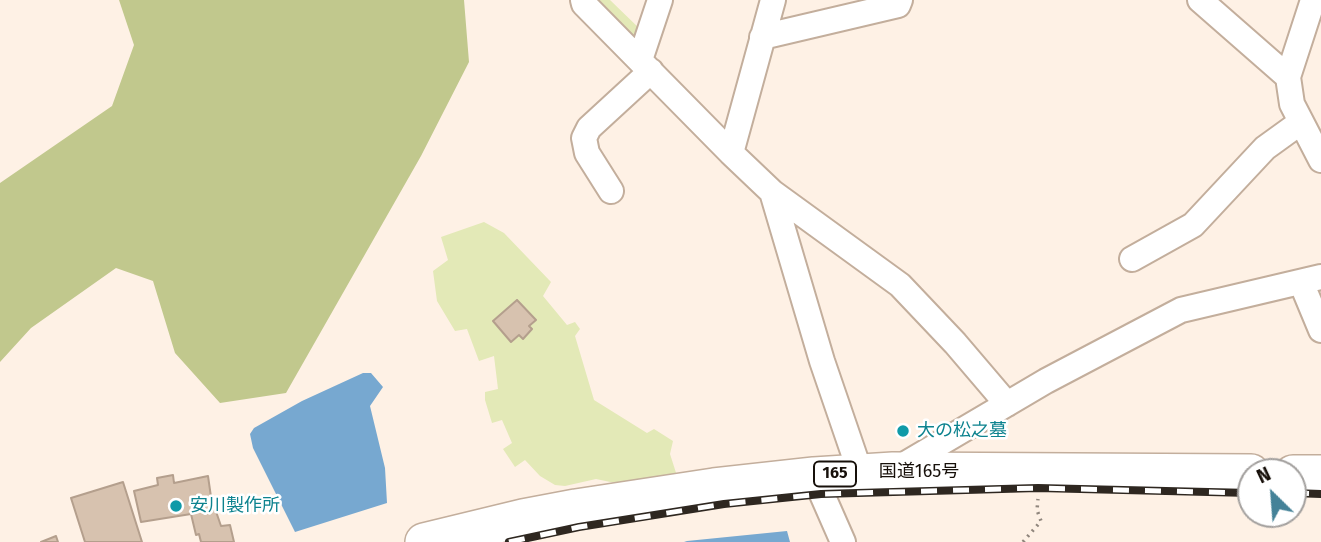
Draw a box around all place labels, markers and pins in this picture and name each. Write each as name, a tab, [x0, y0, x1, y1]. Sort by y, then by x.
place label: 大の松之墓	[917, 420, 1007, 442]
marker: 大の松之墓	[895, 423, 911, 439]
place label: 安川製作所	[190, 495, 280, 517]
marker: 安川製作所	[168, 498, 184, 514]

